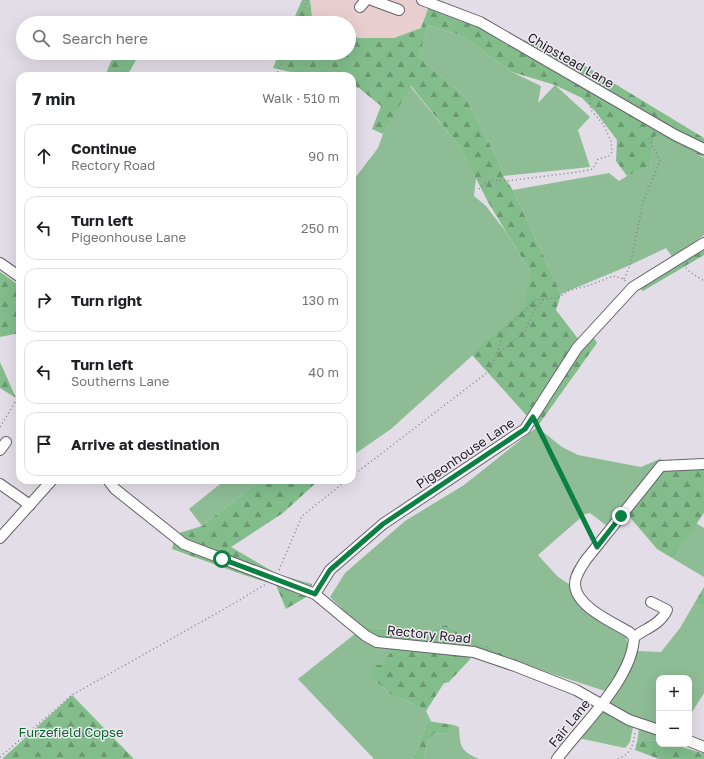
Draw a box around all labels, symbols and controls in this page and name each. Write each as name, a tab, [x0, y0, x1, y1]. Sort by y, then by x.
search box	[16, 16, 356, 60]
icon: search	[30, 27, 52, 49]
text: Search here	[62, 29, 148, 47]
street label: Chipstead Lane	[525, 29, 617, 91]
text: 7 min	[32, 88, 75, 109]
text: Walk · 510 m	[262, 90, 340, 106]
text: Continue	[71, 139, 137, 157]
icon: ahead	[33, 145, 55, 167]
text: 90 m	[308, 148, 339, 164]
text: Rectory Road	[71, 157, 155, 173]
text: Turn left	[71, 211, 133, 229]
icon: left	[33, 217, 55, 239]
text: 250 m	[301, 220, 339, 236]
text: Pigeonhouse Lane	[71, 229, 186, 245]
icon: right	[33, 289, 55, 311]
text: Turn right	[71, 291, 142, 309]
text: 130 m	[302, 292, 339, 308]
text: Turn left	[71, 355, 133, 373]
icon: left	[33, 361, 55, 383]
text: 40 m	[308, 364, 339, 380]
text: Southerns Lane	[71, 373, 169, 389]
street label: Pigeonhouse Lane	[413, 414, 517, 492]
icon: arrive	[33, 433, 55, 455]
text: Arrive at destination	[71, 435, 220, 453]
route end	[612, 507, 630, 525]
route start	[213, 550, 231, 568]
street label: Rectory Road	[386, 622, 472, 646]
map controls	[656, 675, 692, 747]
button: +	[656, 675, 692, 711]
street label: Fair Lane	[545, 696, 593, 750]
button: −	[656, 711, 692, 747]
park label: Furzefield Copse	[19, 724, 123, 740]

